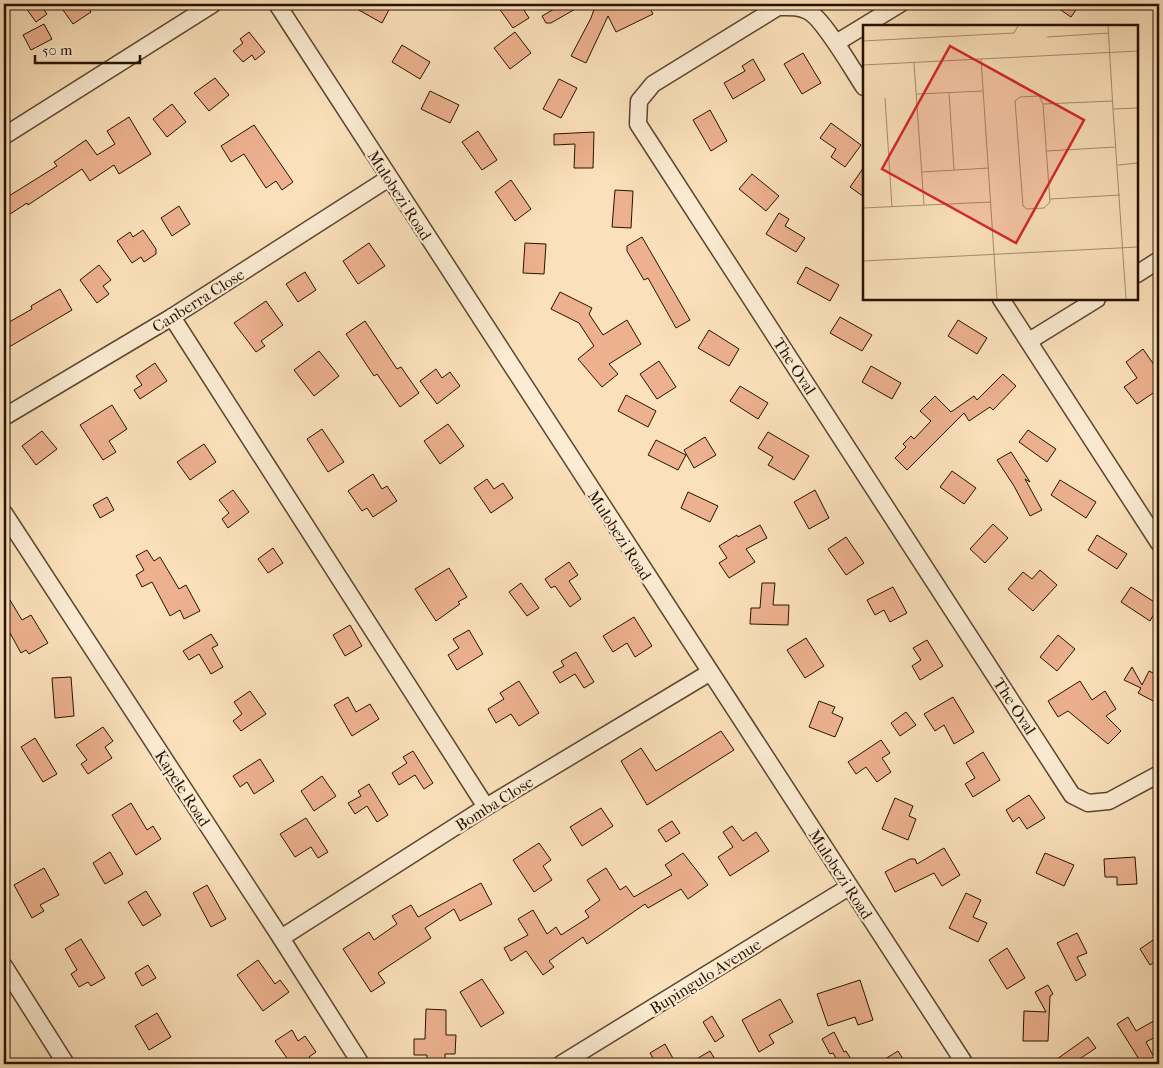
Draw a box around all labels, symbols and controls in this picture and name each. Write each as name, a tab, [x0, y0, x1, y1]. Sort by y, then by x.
inset map	[863, 25, 1138, 300]
scale bar	[35, 32, 140, 64]
text: 50 m	[42, 41, 73, 59]
street label: Mulobezi Road	[364, 147, 436, 244]
street label: Canberra Close	[149, 264, 248, 336]
street label: The Oval	[769, 334, 820, 399]
street label: Mulobezi Road	[584, 487, 656, 584]
street label: The Oval	[989, 674, 1040, 739]
street label: Kapele Road	[151, 747, 214, 830]
street label: Bomba Close	[452, 772, 537, 835]
street label: Mulobezi Road	[805, 826, 877, 923]
street label: Bupingulo Avenue	[646, 935, 764, 1018]

